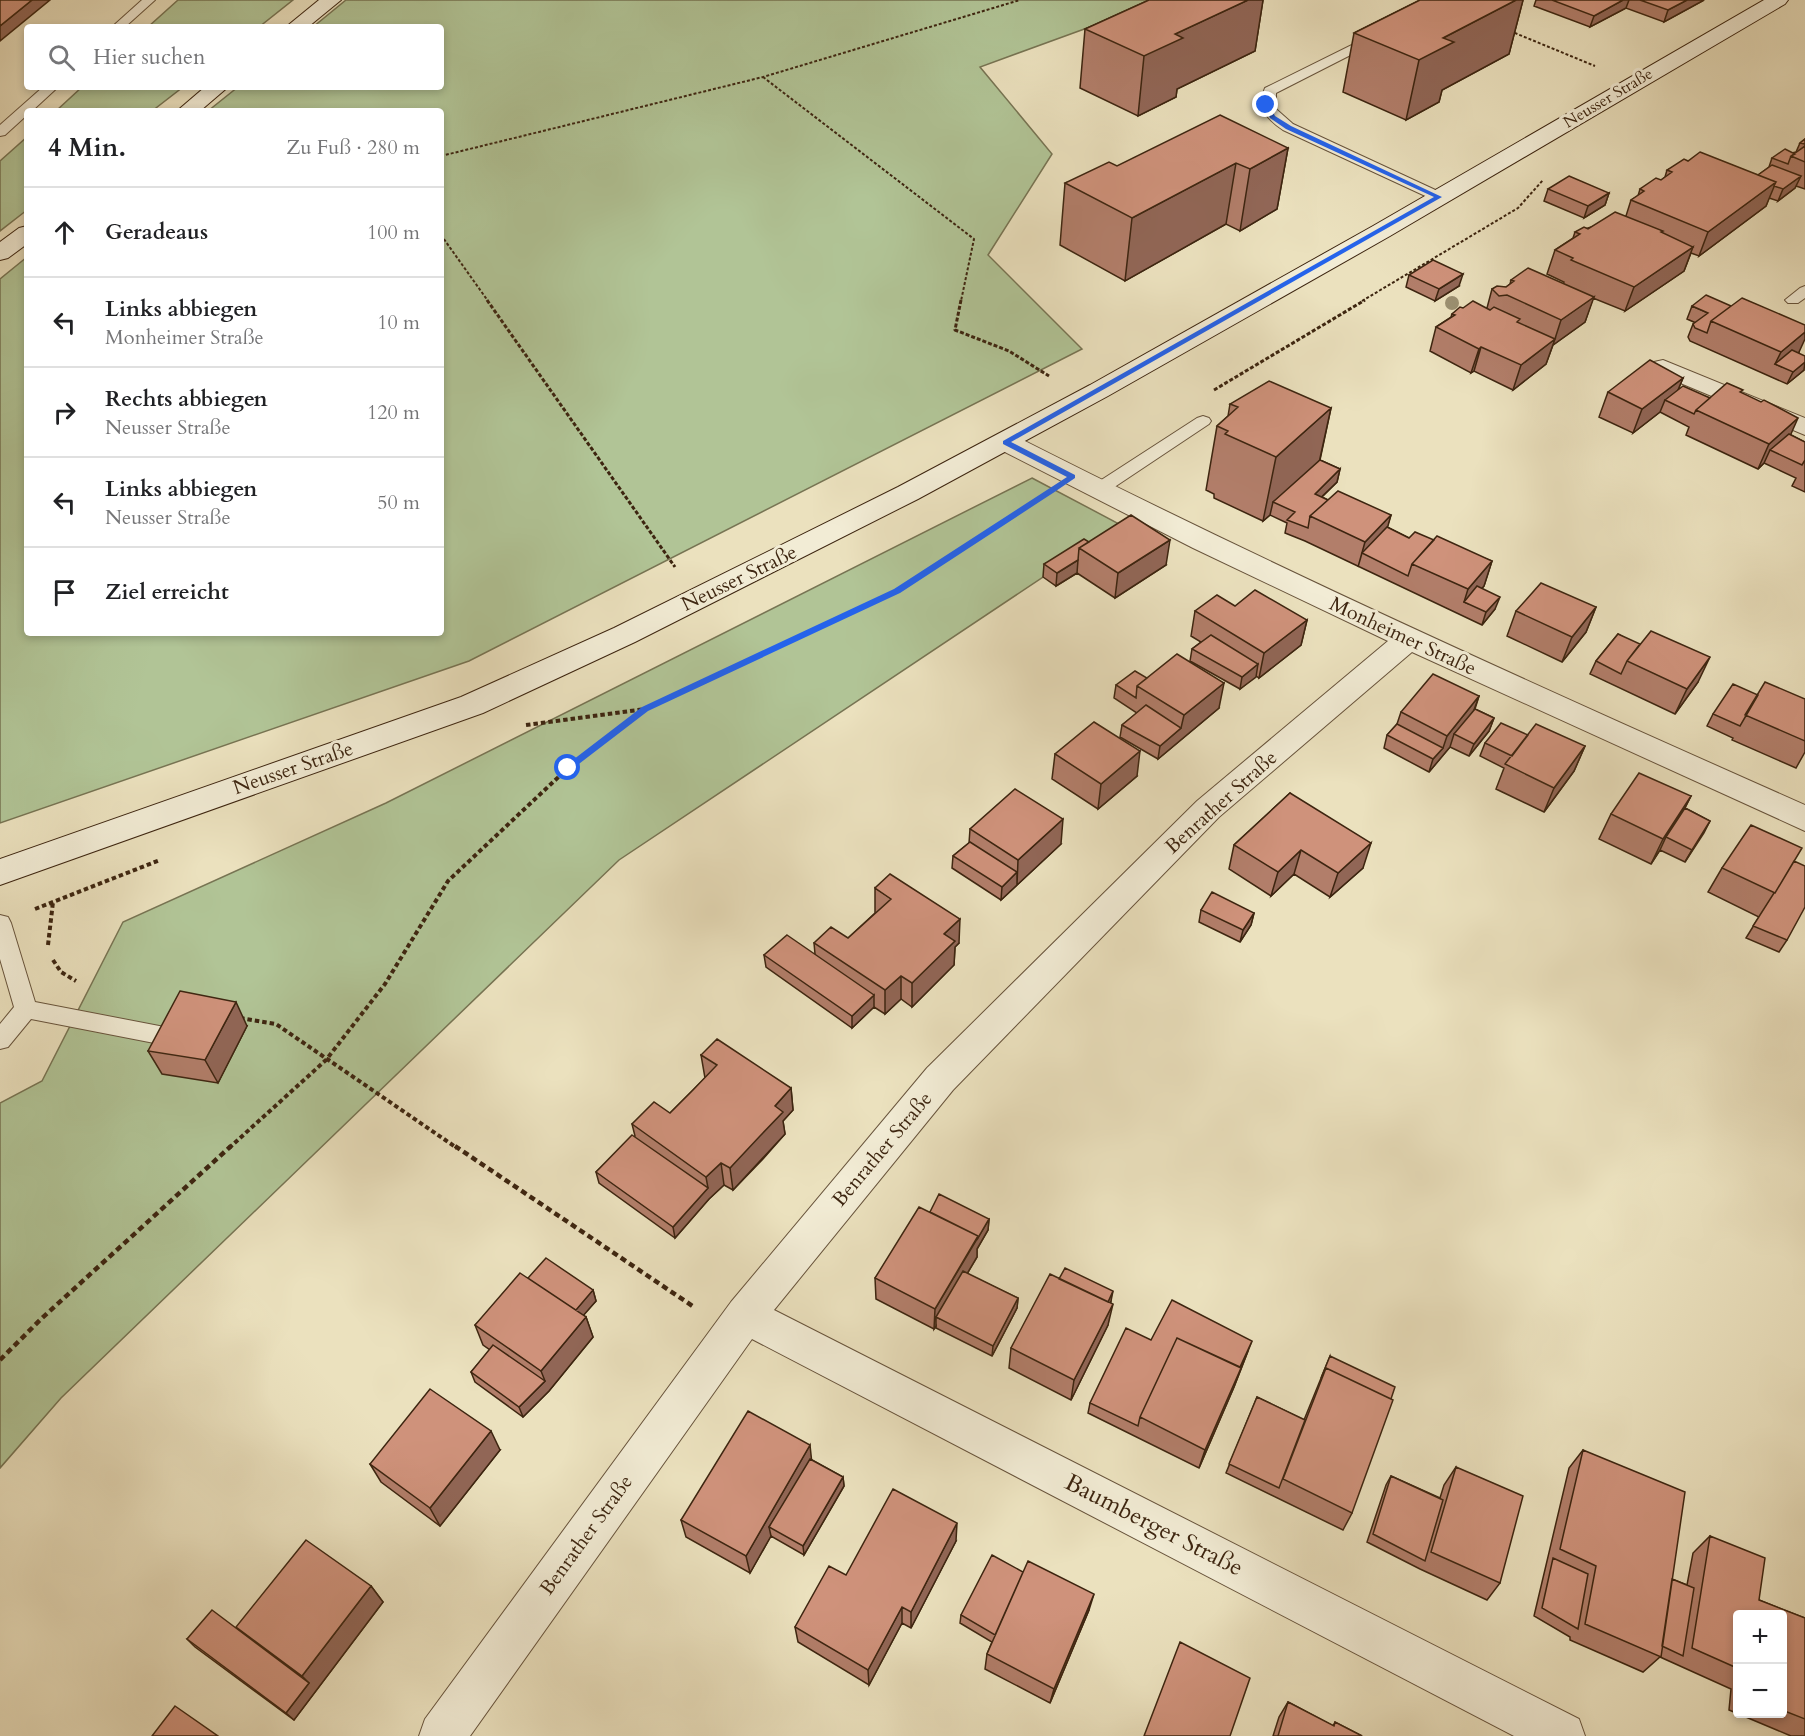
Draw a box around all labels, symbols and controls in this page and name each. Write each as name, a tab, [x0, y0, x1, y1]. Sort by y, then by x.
search box	[24, 24, 444, 90]
icon: search	[45, 41, 78, 74]
text: Hier suchen	[93, 42, 206, 72]
street label: Neusser Straße	[1559, 63, 1657, 133]
route end	[1252, 91, 1278, 117]
text: 4 Min.	[48, 130, 126, 165]
text: Zu Fuß · 280 m	[286, 134, 420, 161]
icon: ahead	[48, 216, 81, 249]
text: Geradeaus	[105, 217, 208, 247]
text: 100 m	[367, 219, 420, 246]
text: Links abbiegen	[105, 294, 257, 324]
icon: left	[48, 306, 81, 339]
text: 10 m	[377, 309, 420, 336]
text: Monheimer Straße	[105, 324, 264, 351]
text: Rechts abbiegen	[105, 384, 268, 414]
icon: right	[48, 396, 81, 429]
text: 120 m	[367, 399, 420, 426]
text: Neusser Straße	[105, 414, 231, 441]
text: Links abbiegen	[105, 474, 257, 504]
icon: left	[48, 486, 81, 519]
text: 50 m	[377, 489, 420, 516]
text: Neusser Straße	[105, 504, 231, 531]
street label: Neusser Straße	[677, 538, 801, 618]
icon: arrive	[48, 576, 81, 609]
text: Ziel erreicht	[105, 577, 229, 607]
street label: Monheimer Straße	[1325, 590, 1481, 682]
street label: Neusser Straße	[229, 735, 357, 801]
street label: Benrather Straße	[1159, 744, 1283, 860]
route start	[554, 754, 580, 780]
street label: Benrather Straße	[826, 1086, 938, 1212]
street label: Baumberger Straße	[1059, 1466, 1249, 1584]
street label: Benrather Straße	[533, 1470, 639, 1600]
map controls	[1733, 1610, 1787, 1718]
button: +	[1733, 1610, 1787, 1664]
button: −	[1733, 1664, 1787, 1718]

